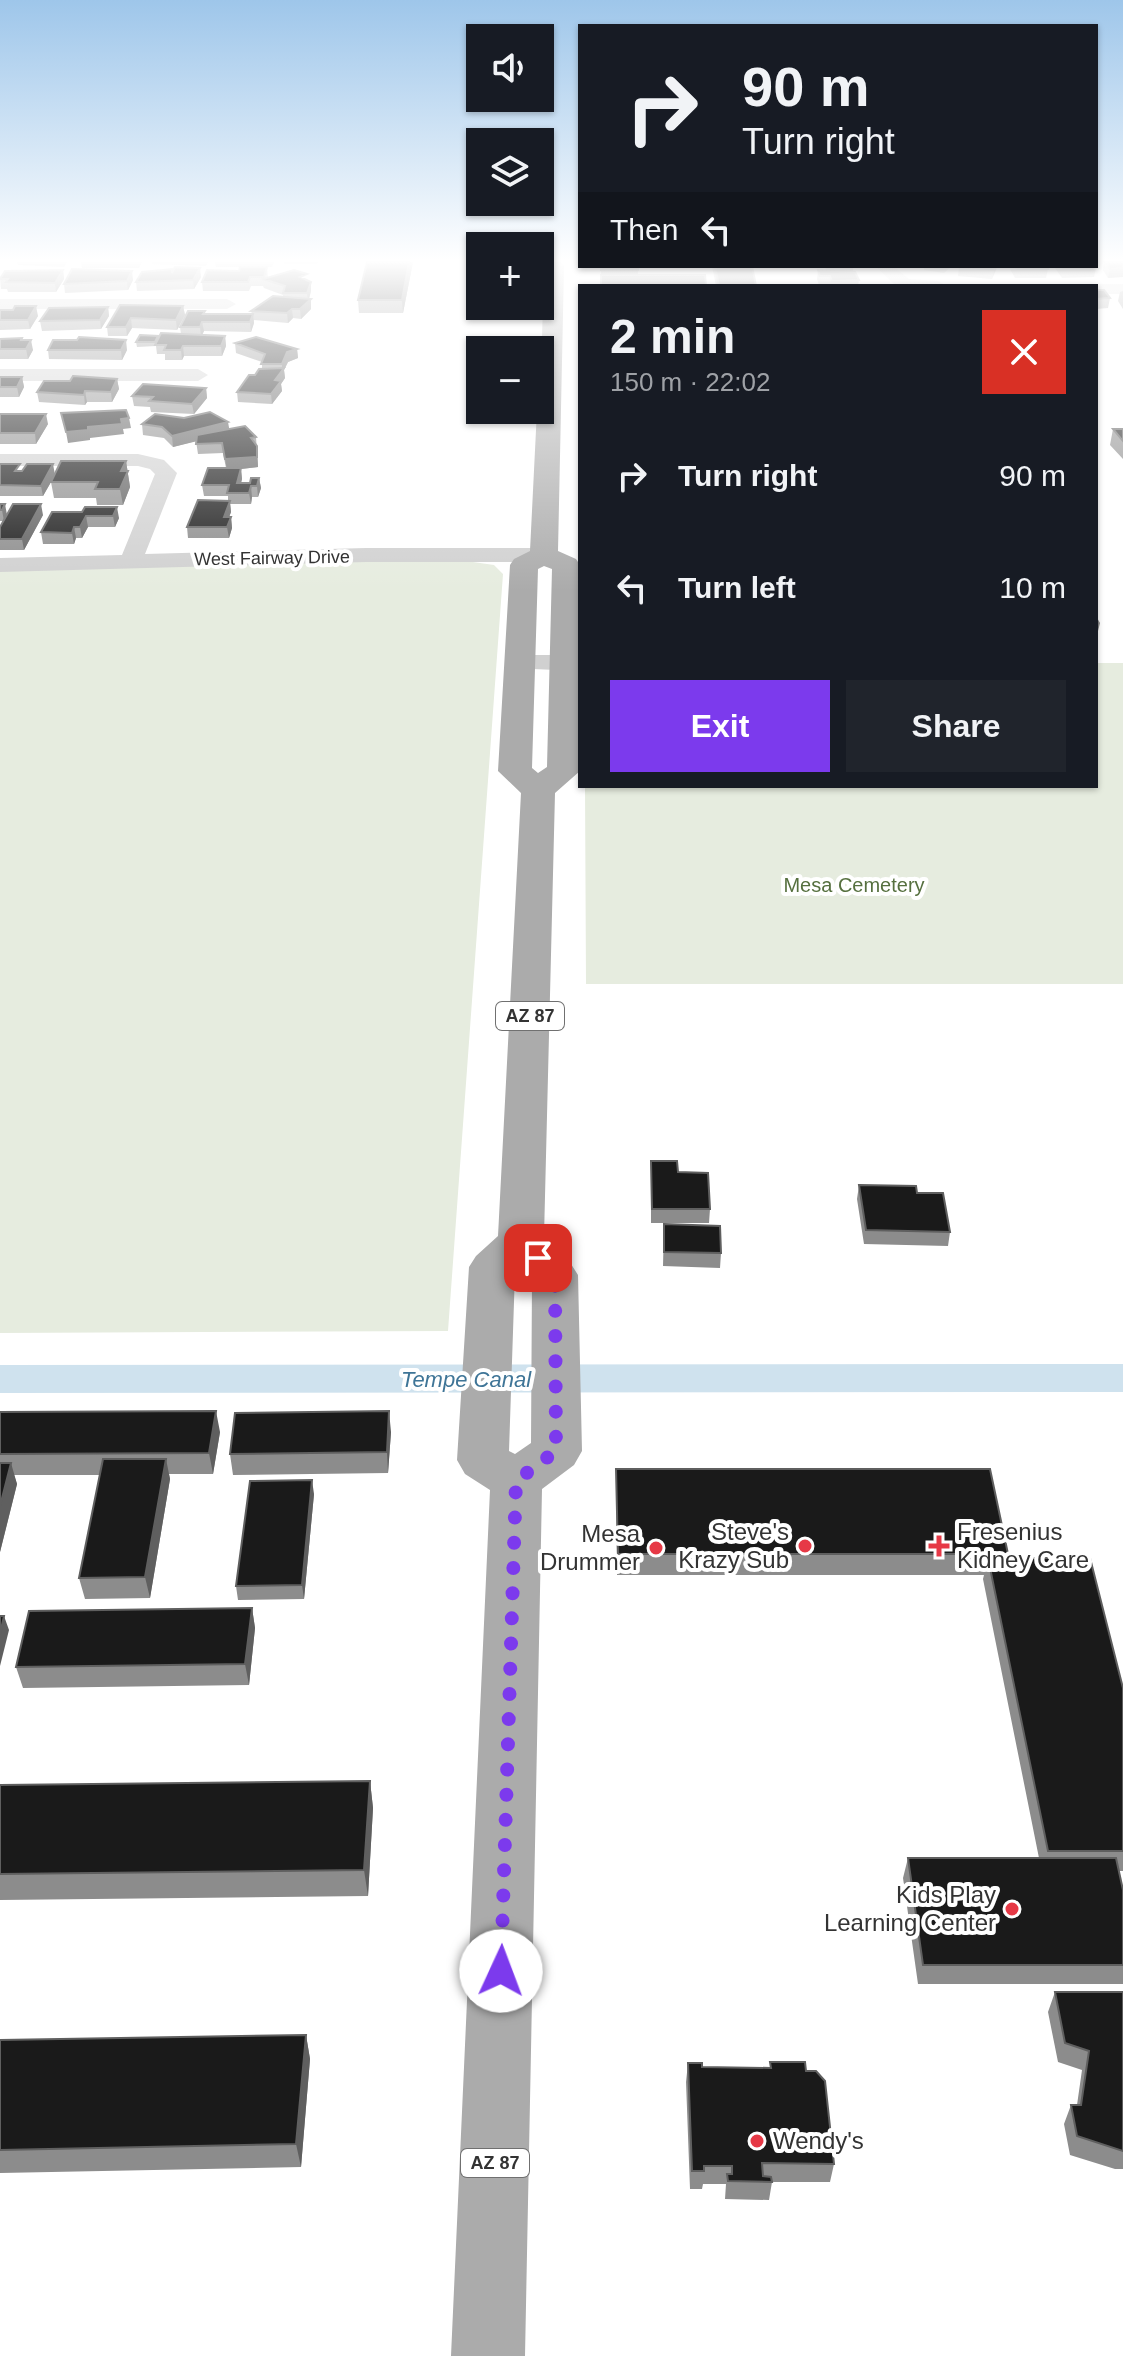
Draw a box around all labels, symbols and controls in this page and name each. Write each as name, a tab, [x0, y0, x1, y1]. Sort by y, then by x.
map controls	[466, 24, 554, 424]
button: sound	[466, 24, 554, 112]
text: 90 m	[742, 55, 870, 118]
icon: right	[610, 56, 714, 160]
text: Turn right	[742, 121, 895, 162]
button: layers	[466, 128, 554, 216]
icon: left	[694, 208, 738, 252]
text: Then	[610, 213, 678, 246]
button: +	[466, 232, 554, 320]
text: 2 min	[610, 310, 735, 363]
button: close	[982, 310, 1066, 394]
button: −	[466, 336, 554, 424]
text: 150 m · 22:02	[610, 367, 770, 397]
icon: right	[610, 454, 654, 498]
text: Turn right	[678, 459, 817, 492]
text: 90 m	[999, 459, 1066, 492]
street label: West Fairway Drive	[194, 547, 350, 569]
icon: left	[610, 566, 654, 610]
text: Turn left	[678, 571, 796, 604]
text: 10 m	[999, 571, 1066, 604]
button: Exit	[610, 680, 830, 772]
button: Share	[846, 680, 1066, 772]
park label: Mesa Cemetery	[783, 874, 925, 896]
road number: AZ 87	[496, 1002, 564, 1030]
pin	[504, 1224, 572, 1292]
icon: arrive	[516, 1236, 560, 1280]
water label: Tempe Canal	[401, 1367, 532, 1392]
place label: Steve's Krazy Sub	[678, 1518, 789, 1573]
place label: Fresenius Kidney Care	[957, 1518, 1089, 1573]
place label: Mesa Drummer	[540, 1520, 641, 1575]
marker: Fresenius Kidney Care	[928, 1535, 950, 1557]
marker: Steve's Krazy Sub	[796, 1537, 814, 1555]
marker: Mesa Drummer	[647, 1539, 665, 1557]
place label: Kids Play Learning Center	[824, 1881, 996, 1936]
marker: Kids Play Learning Center	[1003, 1900, 1021, 1918]
position arrow	[459, 1929, 543, 2013]
place label: Wendy's	[773, 2127, 864, 2154]
marker: Wendy's	[748, 2132, 766, 2150]
road number: AZ 87	[461, 2149, 529, 2177]

